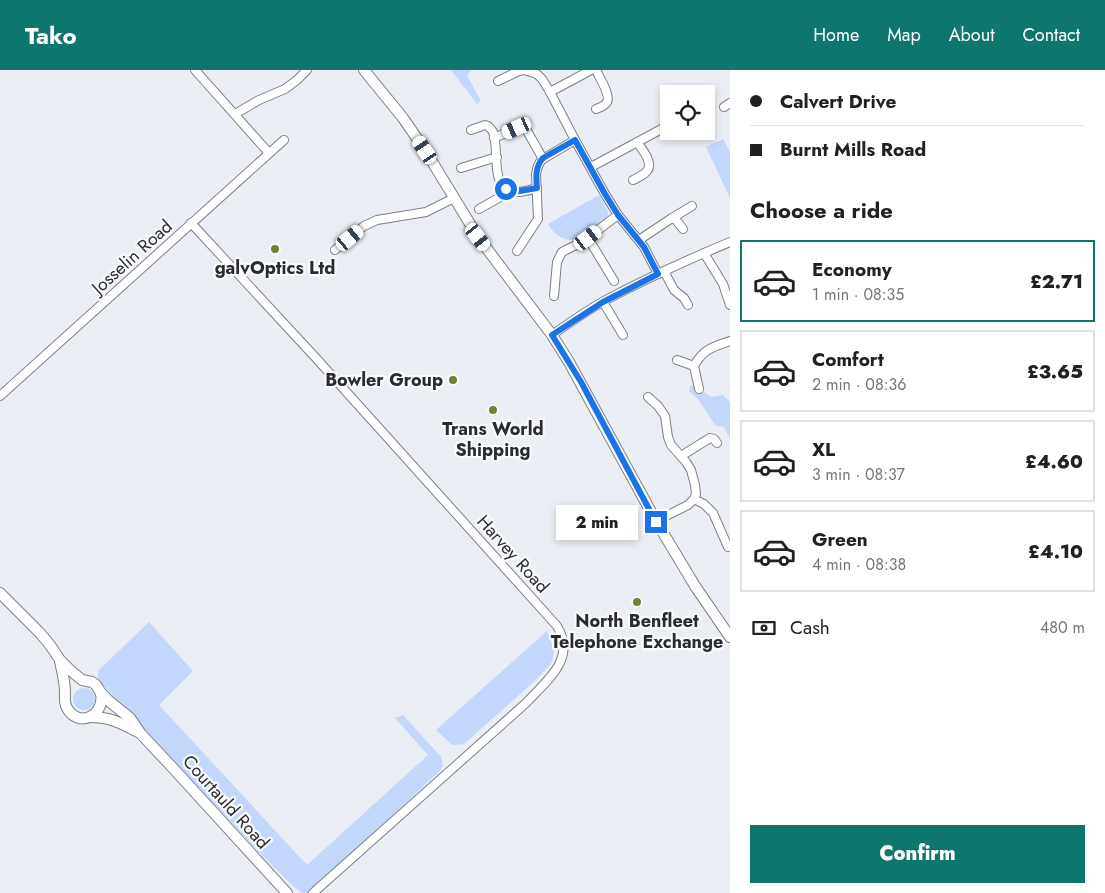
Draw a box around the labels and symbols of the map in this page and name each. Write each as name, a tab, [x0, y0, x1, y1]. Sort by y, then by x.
car	[500, 115, 533, 141]
car	[410, 133, 439, 167]
route start	[495, 178, 517, 200]
street label: Josselin Road	[85, 214, 178, 302]
car	[462, 221, 493, 253]
car	[333, 223, 366, 253]
car	[571, 223, 604, 253]
marker: galvOptics Ltd	[269, 243, 281, 255]
place label: galvOptics Ltd	[215, 255, 335, 281]
place label: Bowler Group	[325, 367, 443, 393]
marker: Bowler Group	[447, 374, 459, 386]
marker: Trans World Shipping	[487, 404, 499, 416]
place label: Trans World Shipping	[442, 416, 544, 463]
callout: 2 min	[556, 504, 638, 540]
street label: Harvey Road	[471, 509, 555, 599]
route end	[645, 511, 667, 533]
marker: North Benfleet Telephone Exchange	[631, 596, 643, 608]
place label: North Benfleet Telephone Exchange	[551, 608, 723, 655]
street label: Courtauld Road	[177, 749, 275, 855]

